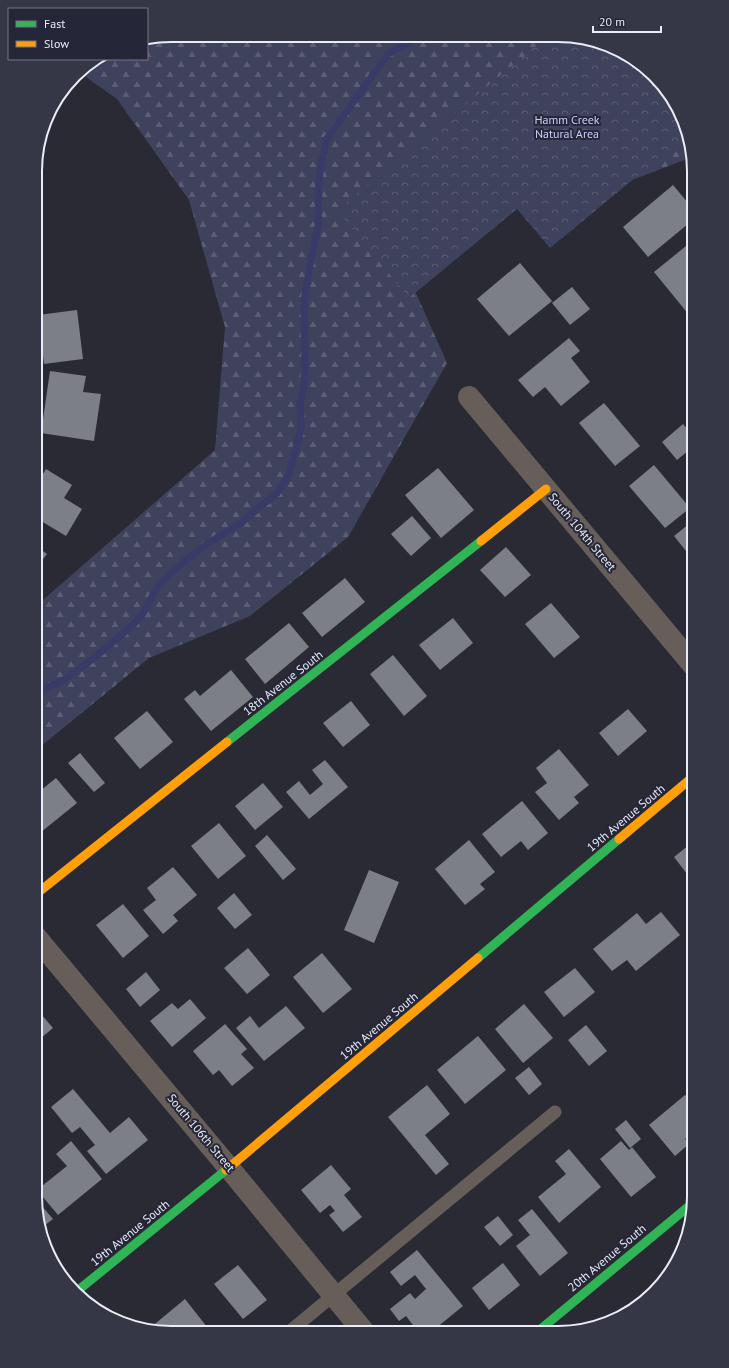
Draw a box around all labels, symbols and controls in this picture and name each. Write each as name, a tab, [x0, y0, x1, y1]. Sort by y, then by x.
legend	[8, 8, 148, 60]
scale bar	[593, 8, 661, 34]
text: 20 m	[599, 14, 625, 29]
text: Fast	[44, 16, 65, 31]
text: Slow	[44, 36, 69, 51]
park label: Hamm Creek Natural Area	[534, 112, 600, 141]
street label: South 104th Street	[545, 490, 619, 574]
street label: 18th Avenue South	[240, 647, 326, 718]
street label: 19th Avenue South	[584, 781, 668, 855]
street label: 19th Avenue South	[337, 989, 421, 1063]
street label: South 106th Street	[164, 1091, 238, 1175]
street label: 19th Avenue South	[87, 1196, 172, 1269]
street label: 20th Avenue South	[565, 1221, 649, 1295]

